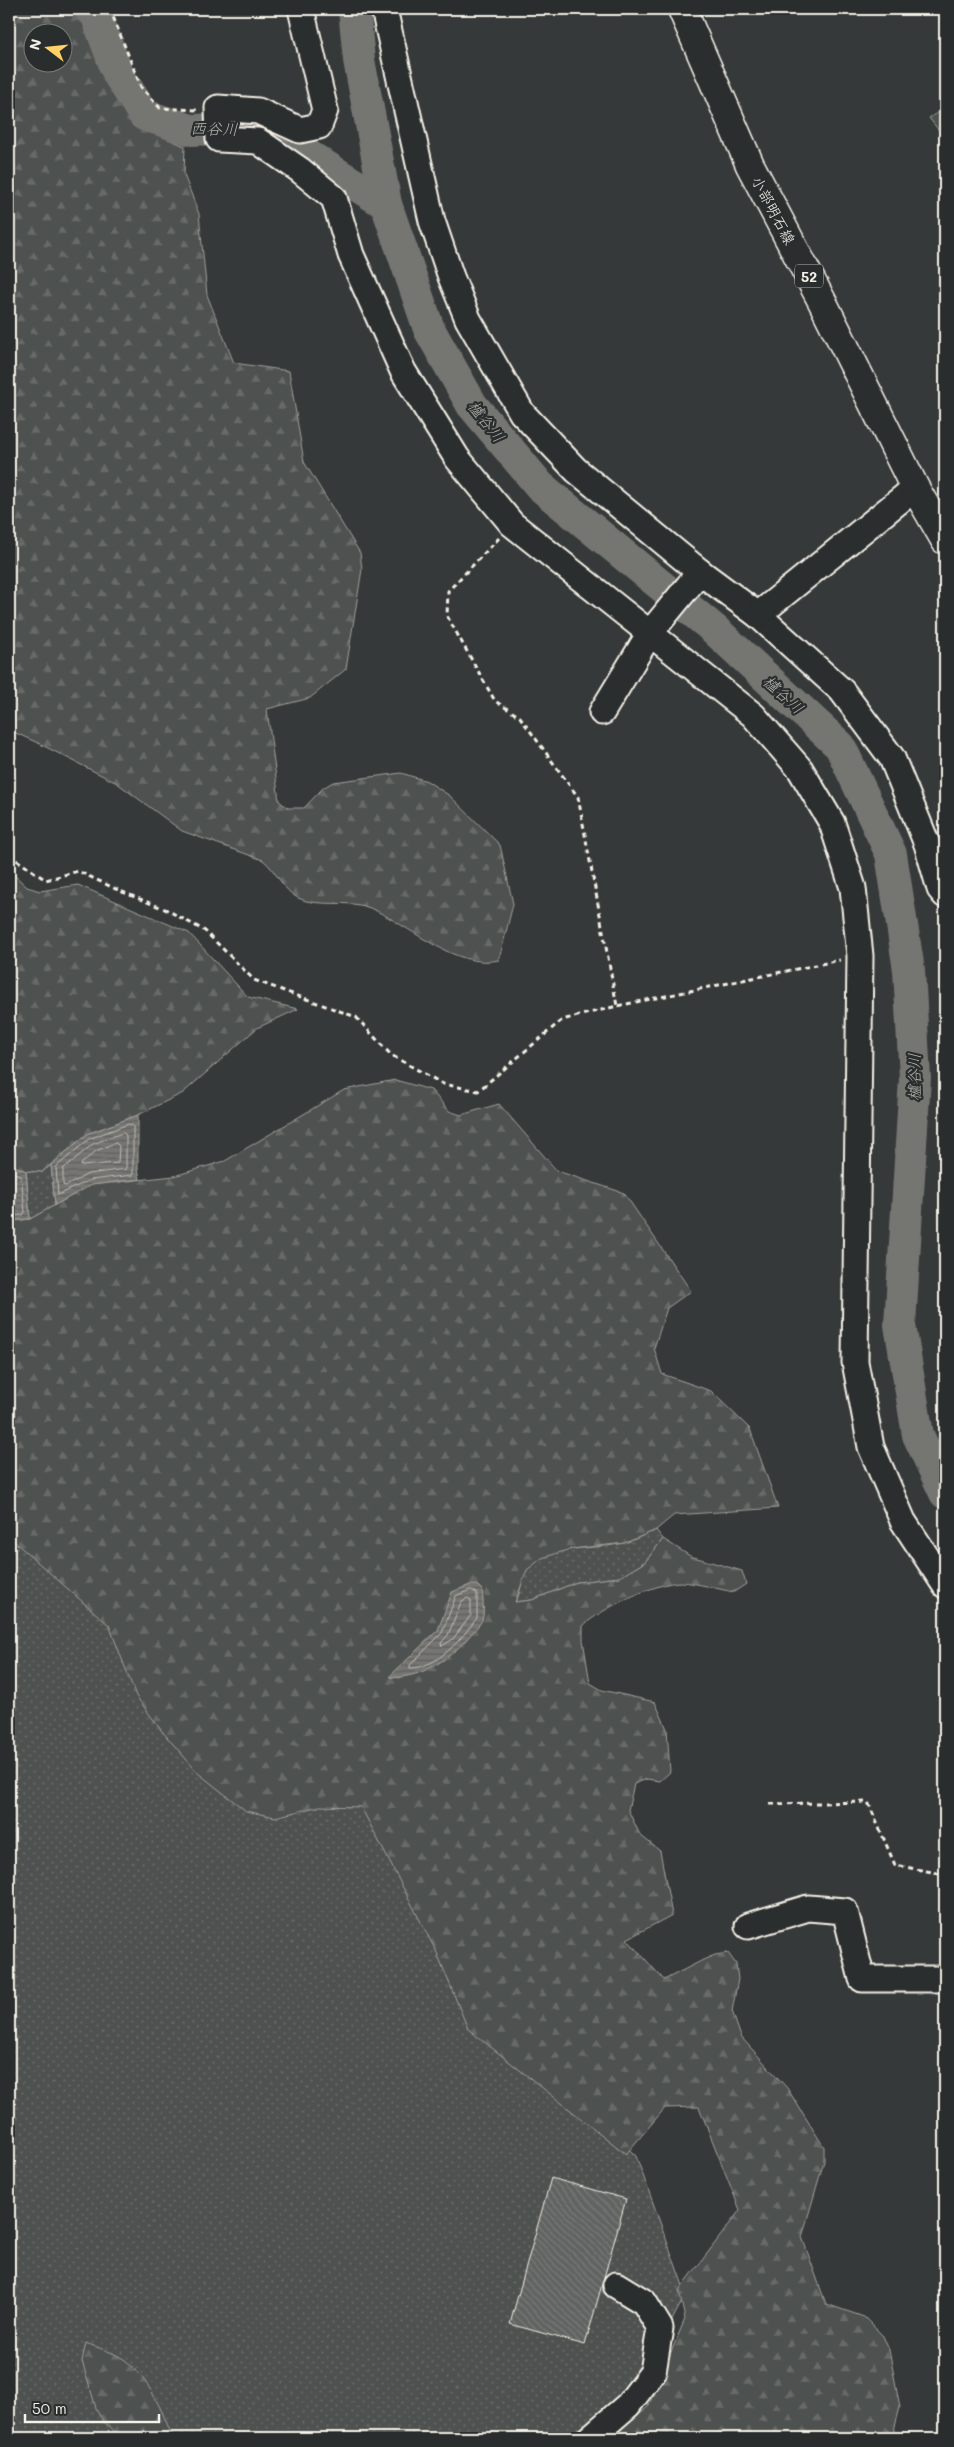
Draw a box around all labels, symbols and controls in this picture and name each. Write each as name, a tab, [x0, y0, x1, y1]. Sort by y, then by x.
north arrow	[22, 22, 72, 72]
text: N	[24, 37, 46, 52]
water label: 西谷川	[190, 117, 238, 139]
street label: 小部明石線	[748, 172, 800, 248]
road number: 52	[795, 264, 823, 288]
water label: 櫨谷川	[464, 396, 510, 446]
water label: 櫨谷川	[759, 670, 809, 718]
water label: 櫨谷川	[903, 1053, 924, 1101]
scale bar	[25, 2392, 159, 2424]
text: 50 m	[32, 2398, 67, 2418]

